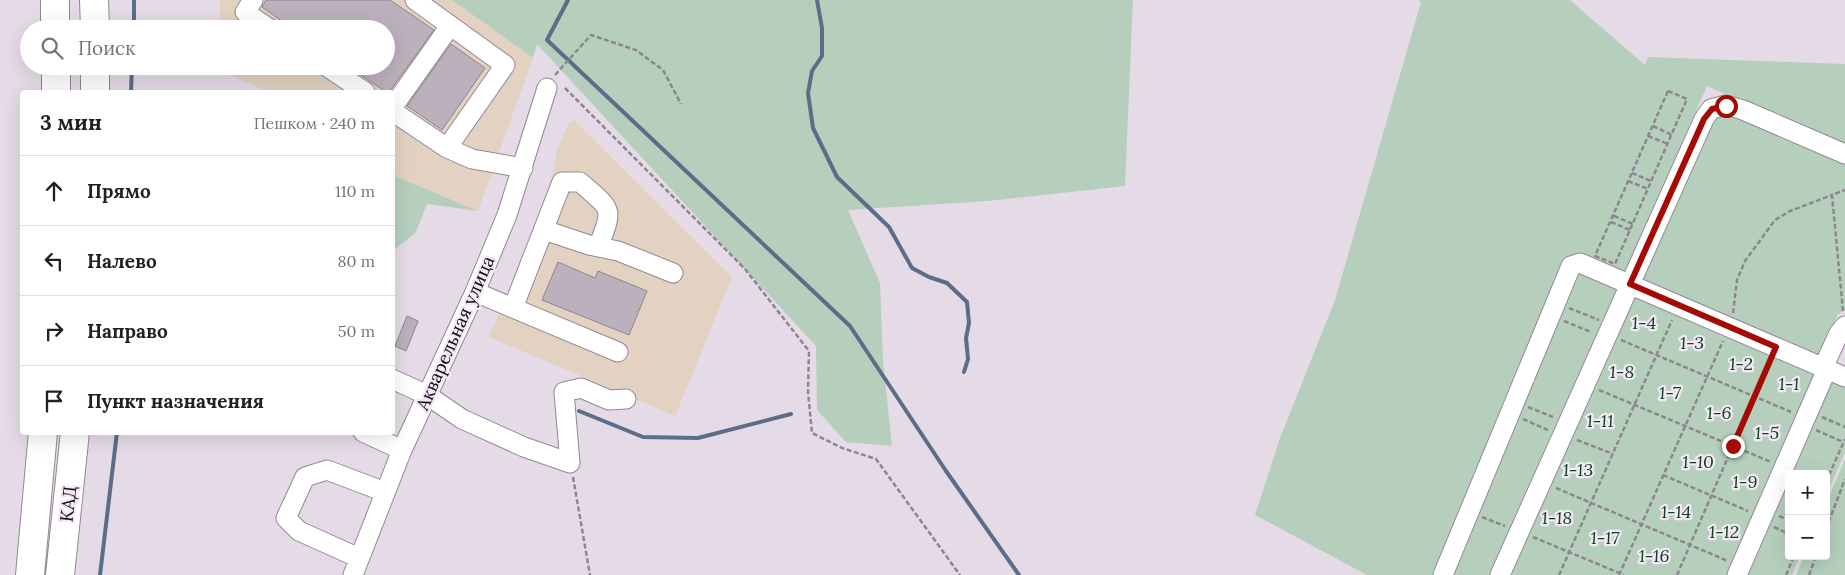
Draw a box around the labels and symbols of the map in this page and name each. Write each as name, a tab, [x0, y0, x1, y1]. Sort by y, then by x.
route start	[1715, 95, 1738, 118]
street label: Акварельная улица	[410, 252, 499, 415]
park label: 1-4	[1632, 311, 1656, 334]
park label: 1-3	[1680, 331, 1704, 354]
park label: 1-2	[1729, 352, 1753, 375]
park label: 1-8	[1610, 360, 1634, 383]
park label: 1-1	[1779, 372, 1799, 395]
park label: 1-7	[1659, 381, 1682, 404]
park label: 1-6	[1707, 401, 1731, 424]
park label: 1-11	[1586, 409, 1614, 432]
park label: 1-5	[1755, 421, 1779, 444]
route end	[1722, 435, 1745, 458]
park label: 1-10	[1682, 450, 1714, 473]
park label: 1-13	[1563, 458, 1593, 481]
park label: 1-9	[1733, 470, 1757, 493]
street label: КАД	[55, 485, 81, 523]
park label: 1-14	[1661, 500, 1691, 523]
park label: 1-18	[1542, 506, 1572, 529]
park label: 1-12	[1709, 520, 1739, 543]
park label: 1-17	[1591, 526, 1620, 549]
park label: 1-16	[1639, 544, 1669, 567]

